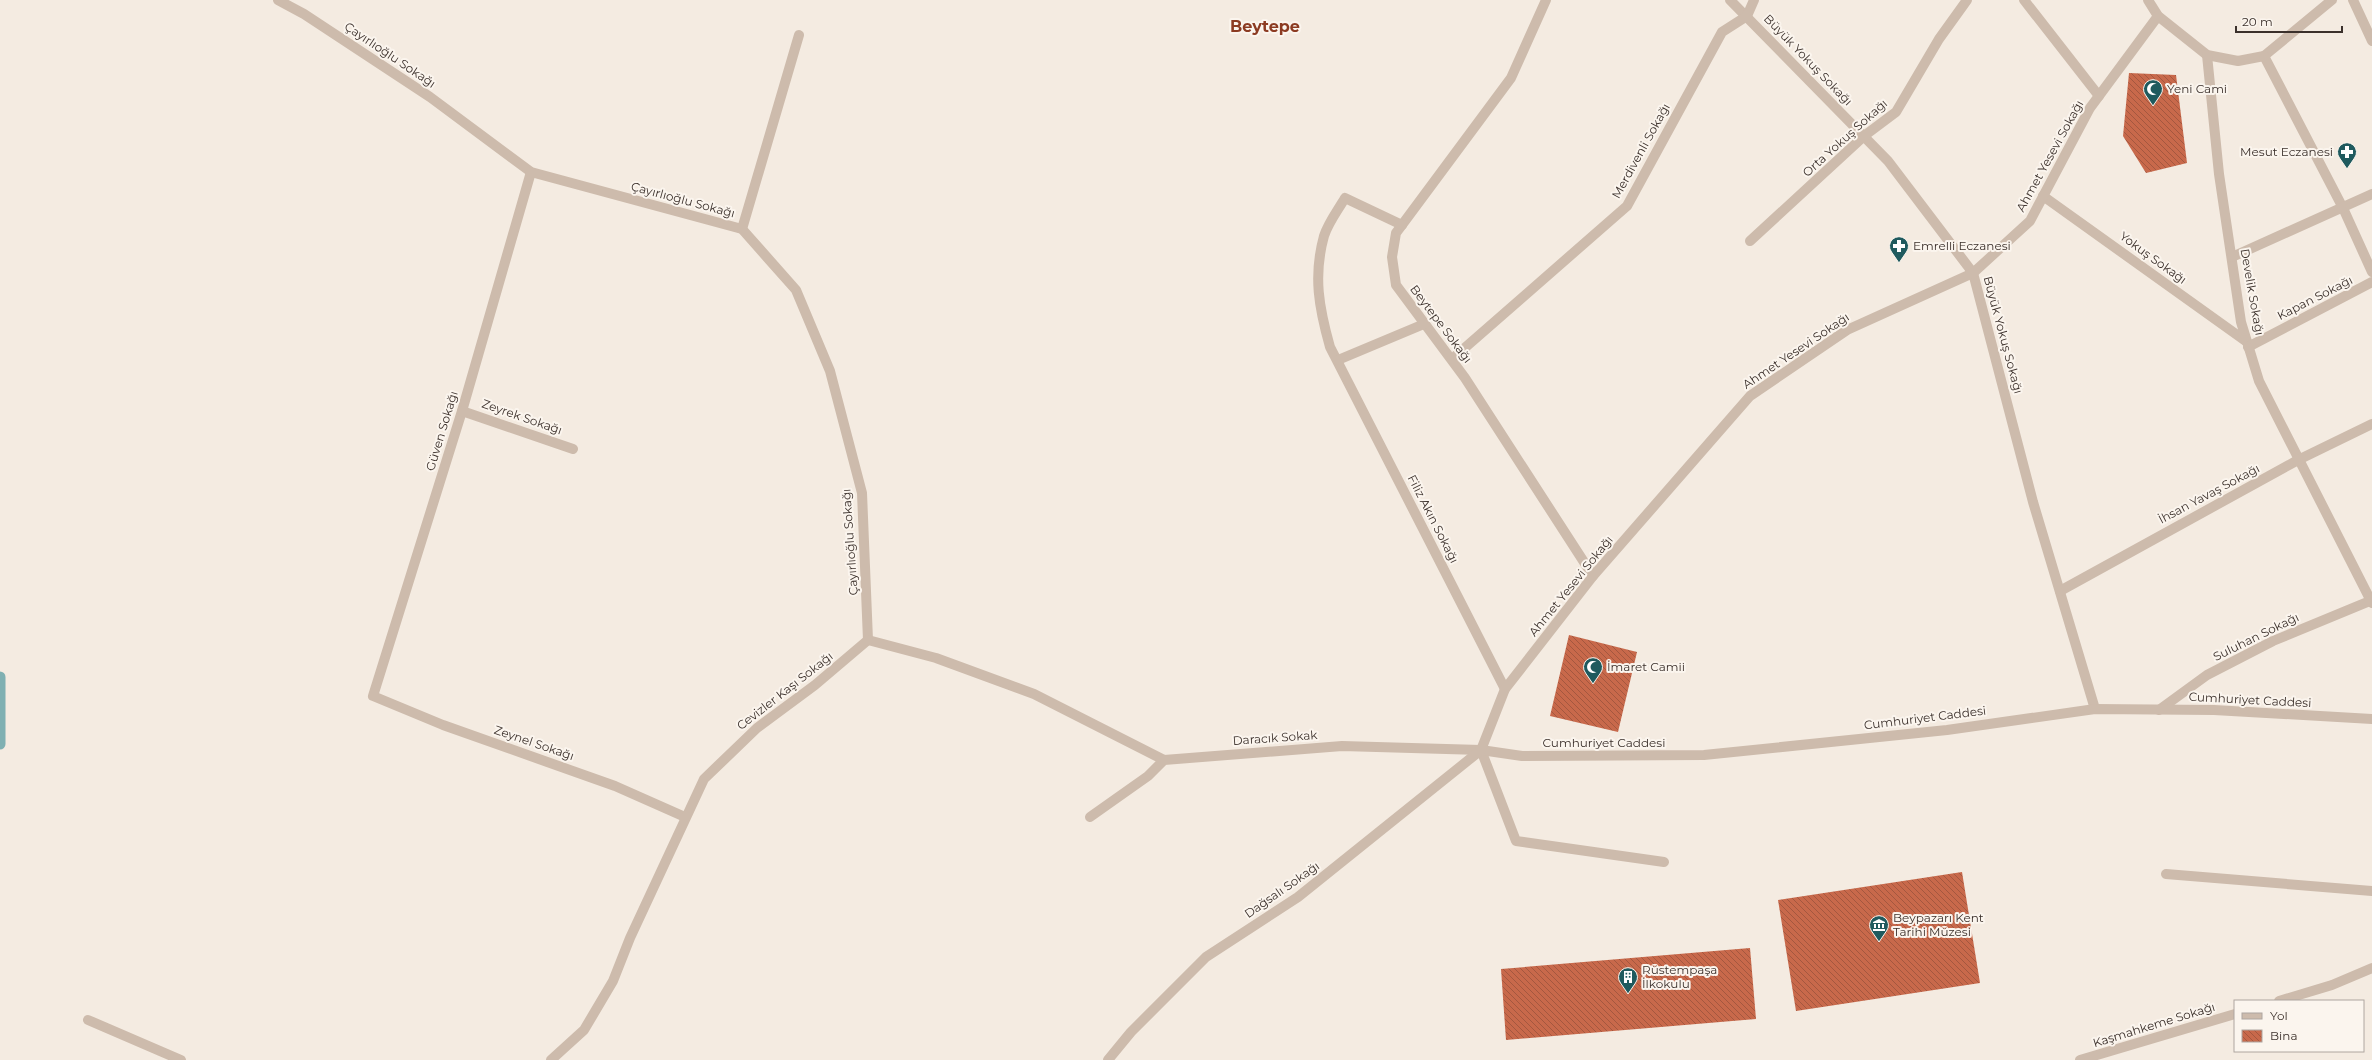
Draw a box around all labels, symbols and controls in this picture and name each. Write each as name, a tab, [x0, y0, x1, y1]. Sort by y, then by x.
scale bar	[2236, 8, 2342, 34]
street label: Büyük Yokuş Sokağı	[1761, 11, 1856, 108]
text: 20 m	[2242, 14, 2273, 29]
district label: Beytepe	[1230, 17, 1300, 36]
street label: Çayırlıoğlu Sokağı	[342, 18, 439, 91]
mosque icon: Yeni Cami	[2142, 78, 2164, 106]
place label: Yeni Cami	[2167, 81, 2227, 96]
street label: Orta Yokuş Sokağı	[1799, 96, 1890, 180]
street label: Ahmet Yesevi Sokağı	[2013, 97, 2086, 214]
street label: Merdivenli Sokağı	[1608, 101, 1673, 201]
pharmacy icon: Mesut Eczanesi	[2336, 141, 2358, 169]
place label: Mesut Eczanesi	[2240, 144, 2333, 159]
street label: Çayırlıoğlu Sokağı	[630, 178, 737, 221]
street label: Yokuş Sokağı	[2117, 228, 2190, 287]
pharmacy icon: Emrelli Eczanesi	[1888, 235, 1910, 263]
place label: Emrelli Eczanesi	[1913, 238, 2011, 253]
street label: Develik Sokağı	[2237, 247, 2268, 336]
street label: Kapan Sokağı	[2275, 272, 2355, 323]
street label: Büyük Yokuş Sokağı	[1981, 274, 2026, 395]
street label: Beytepe Sokağı	[1407, 282, 1476, 366]
street label: Ahmet Yesevi Sokağı	[1740, 309, 1852, 392]
street label: Güven Sokağı	[422, 389, 461, 473]
street label: Zeyrek Sokağı	[480, 396, 564, 437]
street label: İhsan Yavaş Sokağı	[2156, 461, 2262, 527]
street label: Filiz Akın Sokağı	[1405, 472, 1462, 565]
street label: Çayırlıoğlu Sokağı	[838, 488, 861, 596]
street label: Ahmet Yesevi Sokağı	[1525, 532, 1616, 639]
street label: Suluhan Sokağı	[2210, 609, 2301, 664]
street label: Cevizler Kaşı Sokağı	[734, 648, 836, 733]
mosque icon: İmaret Camii	[1582, 656, 1604, 684]
place label: İmaret Camii	[1607, 659, 1685, 674]
street label: Cumhuriyet Caddesi	[2188, 689, 2312, 710]
street label: Cumhuriyet Caddesi	[1863, 703, 1987, 732]
street label: Zeynel Sokağı	[492, 722, 576, 763]
street label: Daracık Sokak	[1232, 727, 1319, 748]
street label: Cumhuriyet Caddesi	[1543, 735, 1665, 750]
street label: Dağsalı Sokağı	[1241, 858, 1322, 921]
place label: Beypazarı Kent Tarihi Müzesi	[1893, 910, 1984, 939]
museum icon: Beypazarı Kent Tarihi Müzesi	[1868, 914, 1890, 942]
place label: Rüstempaşa İlkokulu	[1642, 962, 1717, 991]
building icon: Rüstempaşa İlkokulu	[1617, 966, 1639, 994]
street label: Kaşmahkeme Sokağı	[2091, 999, 2217, 1050]
legend	[2234, 1000, 2364, 1052]
text: Yol	[2270, 1008, 2288, 1023]
text: Bina	[2270, 1028, 2297, 1043]

